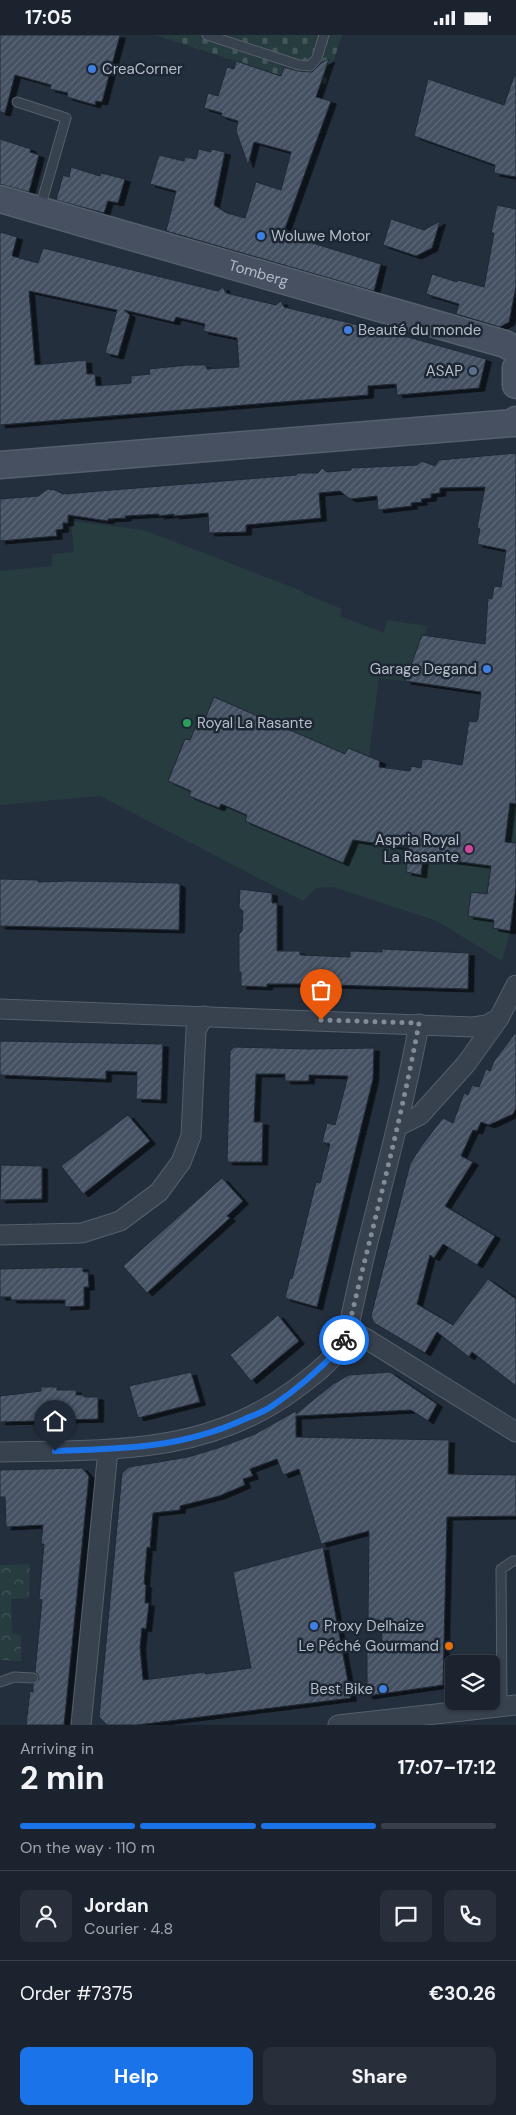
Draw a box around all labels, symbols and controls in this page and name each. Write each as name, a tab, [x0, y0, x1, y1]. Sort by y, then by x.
text: 17:05	[25, 5, 72, 30]
place label: CreaCorner	[102, 59, 183, 79]
marker: CreaCorner	[86, 63, 98, 75]
place label: Woluwe Motor	[271, 226, 371, 246]
marker: Woluwe Motor	[255, 230, 267, 242]
street label: Tomberg	[226, 255, 291, 291]
place label: Beauté du monde	[358, 320, 481, 340]
marker: Beauté du monde	[342, 324, 354, 336]
place label: ASAP	[426, 361, 463, 381]
marker: ASAP	[467, 365, 479, 377]
place label: Garage Degand	[370, 659, 477, 679]
marker: Garage Degand	[481, 663, 493, 675]
place label: Royal La Rasante	[197, 713, 313, 733]
marker: Royal La Rasante	[181, 717, 193, 729]
place label: Aspria Royal La Rasante	[375, 830, 459, 867]
marker: Aspria Royal La Rasante	[463, 843, 475, 855]
pin	[300, 969, 342, 1020]
icon: bag	[307, 976, 335, 1004]
courier	[319, 1315, 369, 1365]
icon: bike	[330, 1326, 358, 1354]
pin	[34, 1400, 76, 1451]
icon: home	[41, 1407, 69, 1435]
place label: Proxy Delhaize	[324, 1616, 424, 1636]
marker: Proxy Delhaize	[308, 1620, 320, 1632]
place label: Le Péché Gourmand	[298, 1636, 439, 1656]
marker: Le Péché Gourmand	[443, 1640, 455, 1652]
map controls	[445, 1655, 500, 1710]
button: layers	[445, 1655, 500, 1710]
place label: Best Bike	[310, 1679, 373, 1699]
marker: Best Bike	[377, 1683, 389, 1695]
text: Arriving in	[20, 1738, 94, 1759]
text: 17:07–17:12	[398, 1755, 496, 1780]
text: 2 min	[20, 1757, 105, 1799]
text: On the way · 110 m	[20, 1837, 155, 1858]
button: person	[20, 1890, 72, 1942]
button: chat	[380, 1890, 432, 1942]
button: phone	[444, 1890, 496, 1942]
text: Jordan	[84, 1893, 149, 1918]
text: Courier · 4.8	[84, 1918, 173, 1939]
text: Order #7375	[20, 1981, 133, 2006]
text: €30.26	[429, 1981, 496, 2006]
button: Help	[20, 2047, 253, 2105]
button: Share	[263, 2047, 496, 2105]

